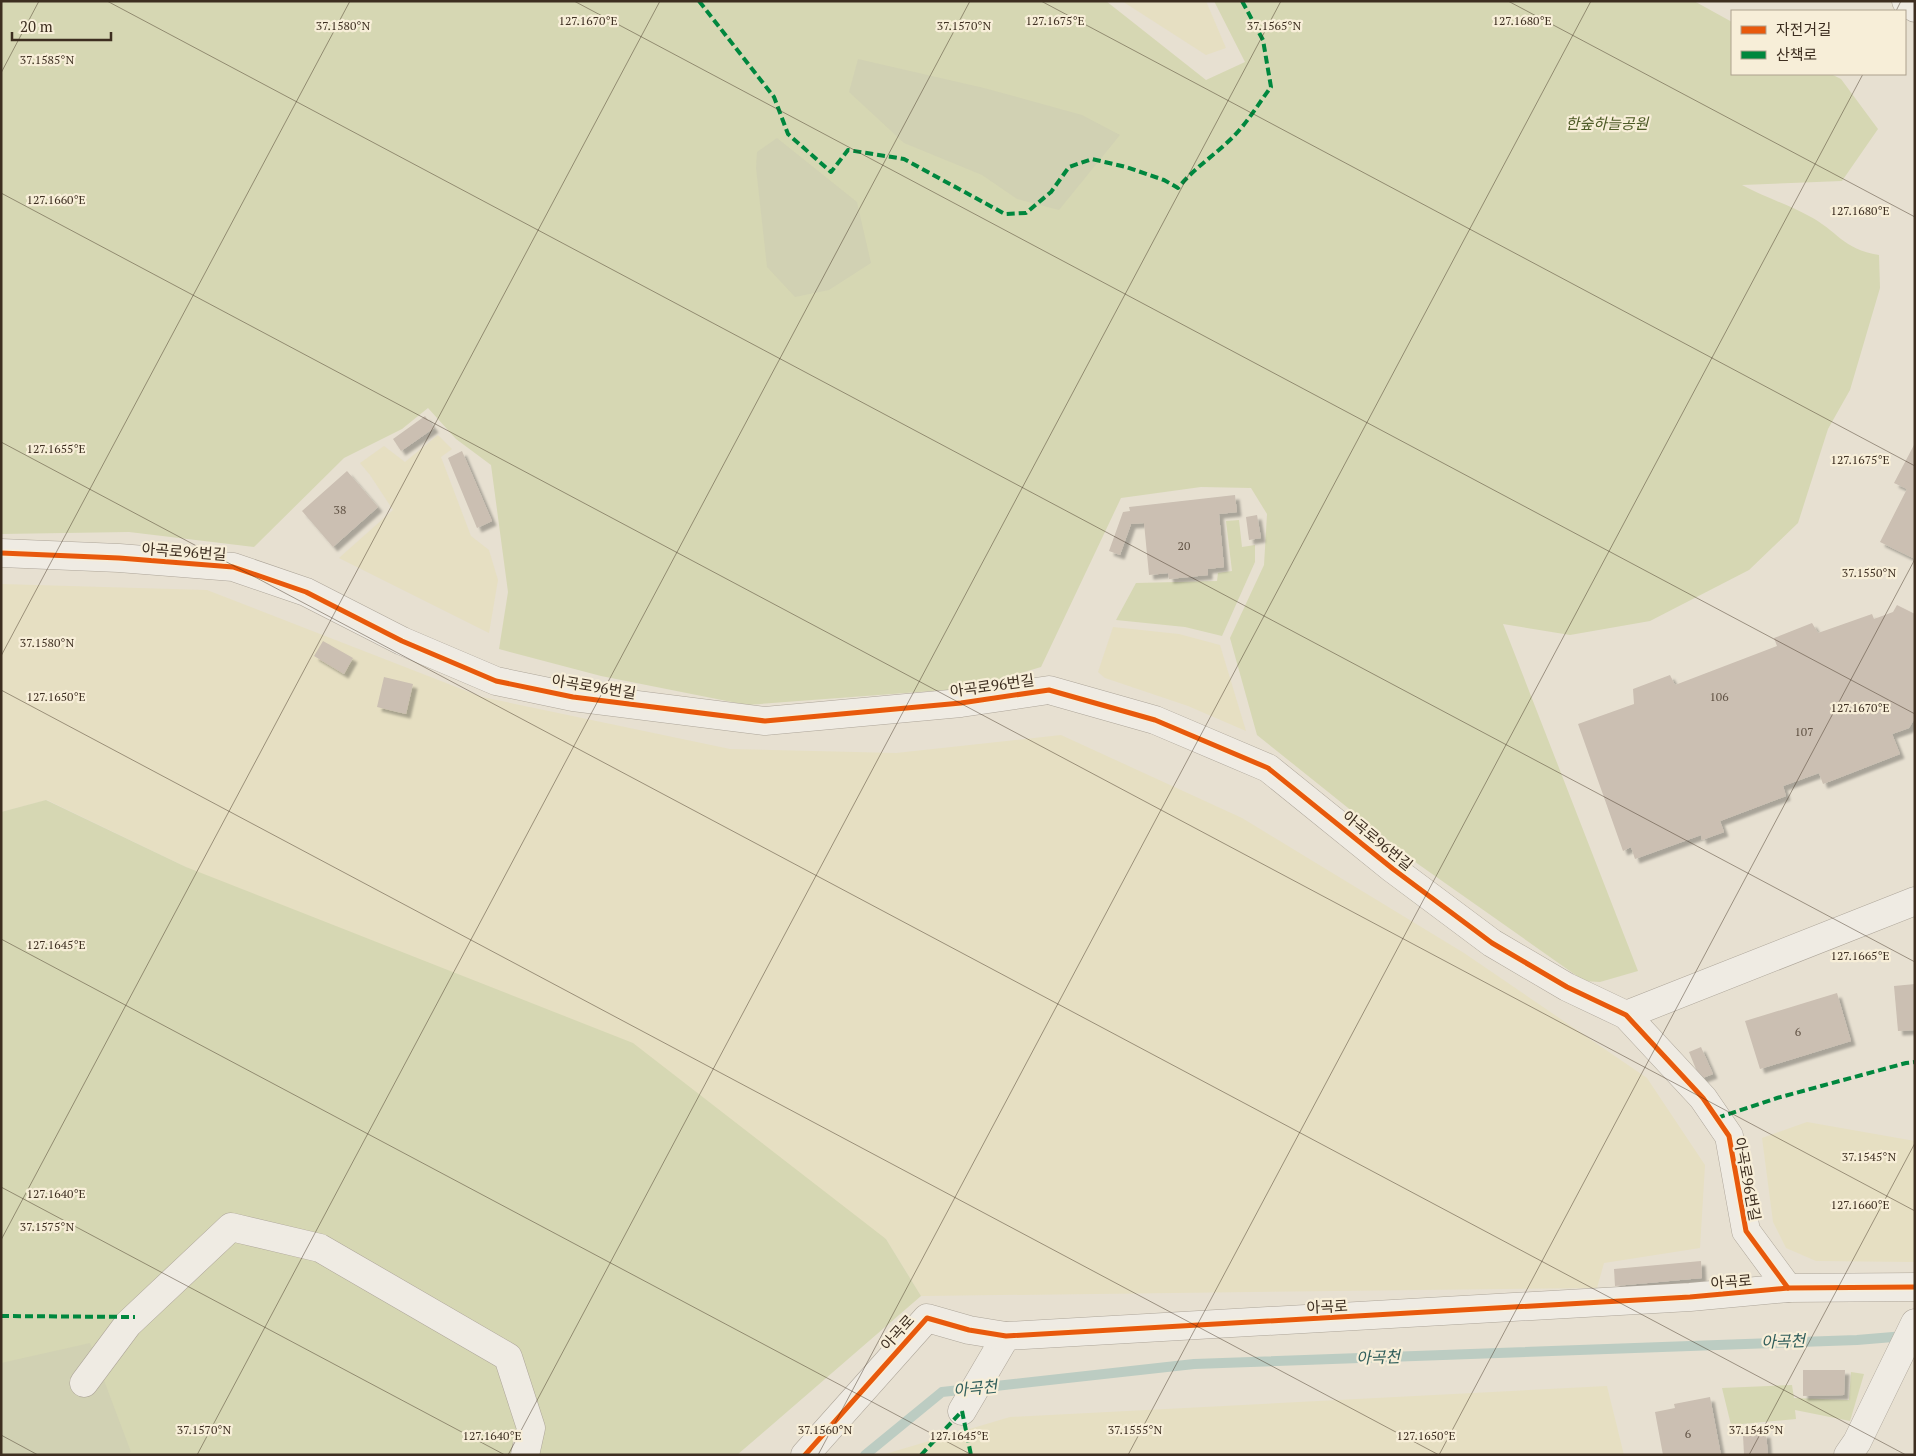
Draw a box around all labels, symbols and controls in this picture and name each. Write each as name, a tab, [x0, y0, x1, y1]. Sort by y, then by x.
scale bar	[12, 10, 111, 42]
legend	[1731, 10, 1906, 75]
text: 127.1670°E	[559, 13, 618, 28]
text: 127.1675°E	[1026, 13, 1085, 28]
text: 127.1680°E	[1493, 13, 1552, 28]
text: 20 m	[20, 16, 53, 36]
text: 37.1580°N	[316, 18, 370, 33]
text: 37.1570°N	[937, 18, 991, 33]
text: 37.1565°N	[1247, 18, 1301, 33]
text: 자전거길	[1776, 19, 1831, 39]
text: 산책로	[1776, 44, 1817, 64]
text: 37.1585°N	[20, 52, 74, 67]
park label: 한숲하늘공원	[1566, 113, 1650, 133]
text: 127.1660°E	[27, 192, 86, 207]
text: 127.1680°E	[1831, 203, 1890, 218]
text: 127.1655°E	[27, 441, 86, 456]
text: 127.1675°E	[1831, 452, 1890, 467]
house number: 38	[334, 502, 346, 517]
street label: 아곡로96번길	[141, 538, 227, 564]
house number: 20	[1178, 538, 1190, 553]
text: 37.1550°N	[1842, 565, 1896, 580]
text: 37.1580°N	[20, 635, 74, 650]
street label: 아곡로96번길	[550, 669, 638, 703]
street label: 아곡로96번길	[949, 669, 1035, 701]
text: 127.1650°E	[27, 689, 86, 704]
house number: 106	[1709, 689, 1729, 704]
text: 127.1670°E	[1831, 700, 1890, 715]
house number: 107	[1794, 724, 1814, 739]
street label: 아곡로96번길	[1339, 805, 1417, 875]
text: 127.1645°E	[27, 937, 86, 952]
text: 127.1665°E	[1831, 948, 1890, 963]
house number: 6	[1795, 1024, 1802, 1039]
street label: 아곡로96번길	[1730, 1135, 1766, 1223]
text: 37.1545°N	[1842, 1149, 1896, 1164]
text: 127.1640°E	[27, 1186, 86, 1201]
text: 127.1660°E	[1831, 1197, 1890, 1212]
text: 37.1575°N	[20, 1219, 74, 1234]
street label: 아곡로	[1710, 1269, 1752, 1293]
street label: 아곡로	[1306, 1295, 1348, 1317]
street label: 아곡로	[876, 1310, 918, 1354]
water label: 아곡천	[1761, 1329, 1808, 1353]
water label: 아곡천	[1356, 1345, 1403, 1369]
water label: 아곡천	[952, 1375, 1000, 1401]
text: 37.1570°N	[177, 1422, 231, 1437]
text: 37.1560°N	[798, 1422, 852, 1437]
text: 37.1555°N	[1108, 1422, 1162, 1437]
text: 37.1545°N	[1729, 1422, 1783, 1437]
house number: 6	[1685, 1426, 1692, 1441]
text: 127.1640°E	[463, 1428, 522, 1443]
text: 127.1645°E	[930, 1428, 989, 1443]
text: 127.1650°E	[1397, 1428, 1456, 1443]

